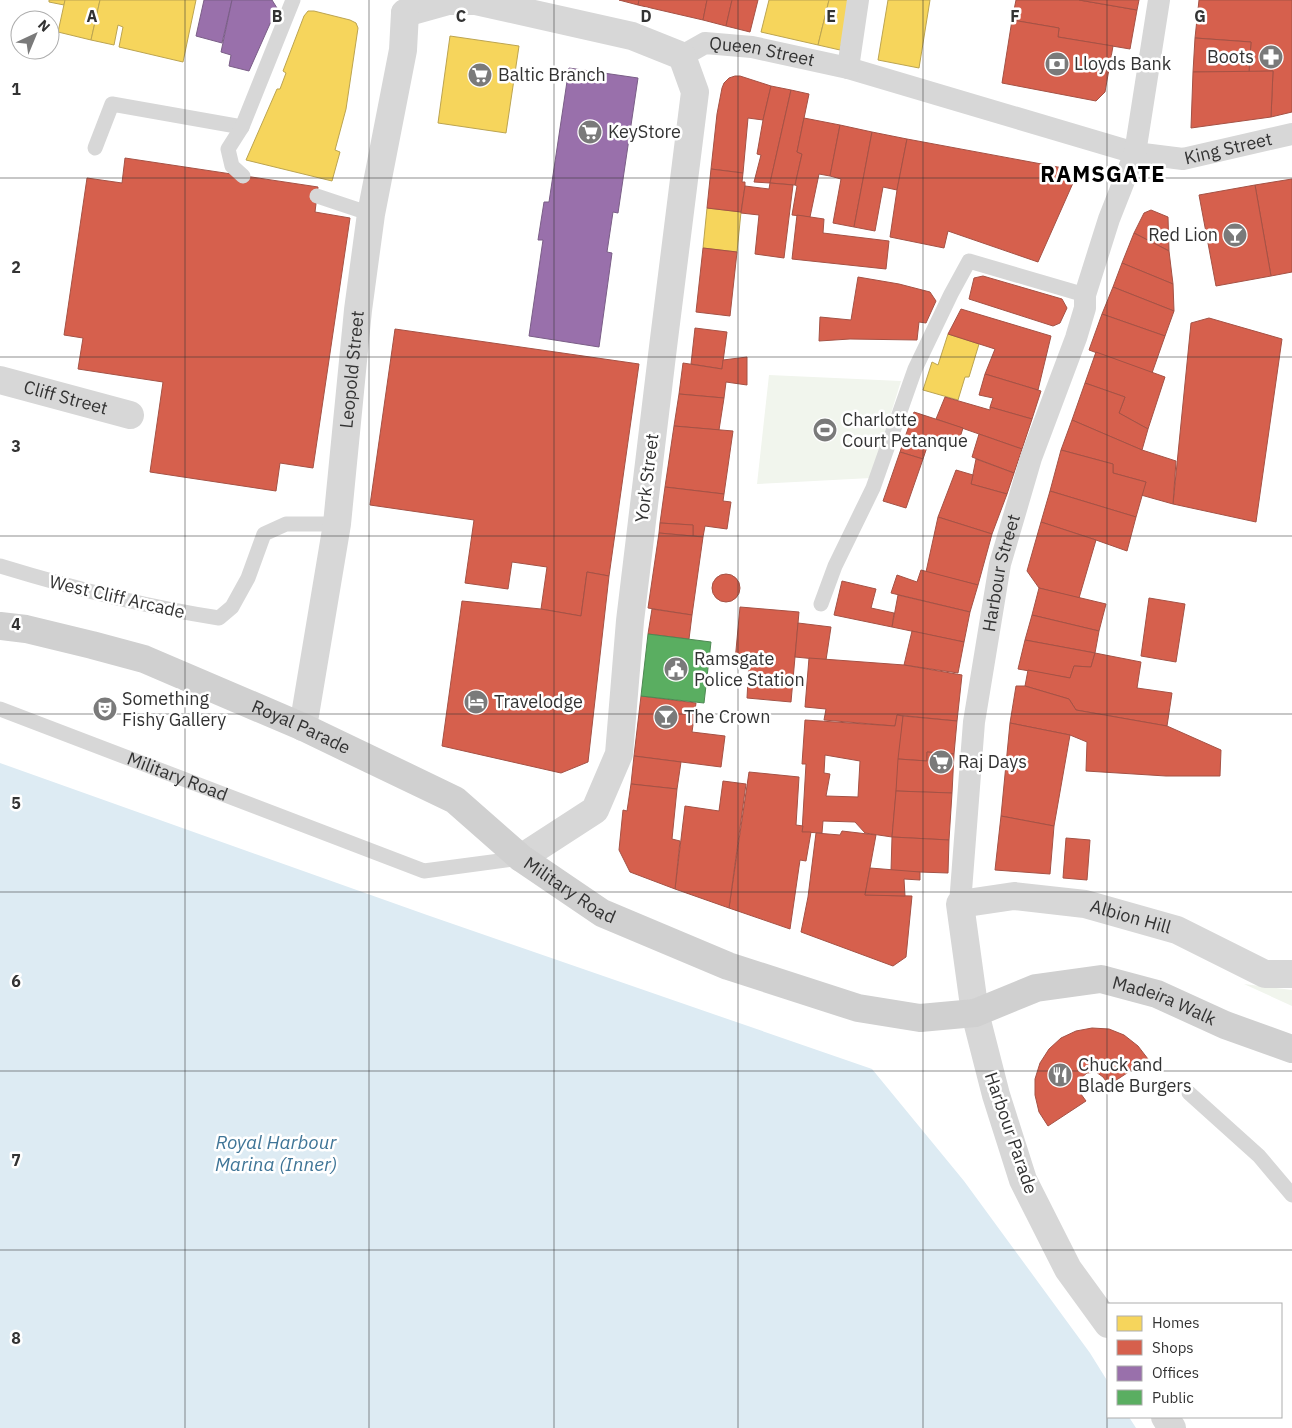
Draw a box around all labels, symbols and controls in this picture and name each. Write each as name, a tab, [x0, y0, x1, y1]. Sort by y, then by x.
text: A	[87, 6, 98, 26]
text: B	[272, 6, 283, 26]
text: C	[456, 6, 466, 26]
text: D	[640, 6, 652, 26]
text: E	[826, 6, 836, 26]
text: F	[1010, 6, 1020, 26]
text: G	[1194, 6, 1206, 26]
north arrow	[10, 10, 60, 60]
text: N	[34, 16, 54, 36]
street label: Queen Street	[708, 31, 817, 71]
pharmacy icon: Boots	[1258, 44, 1284, 70]
place label: Boots	[1207, 45, 1254, 68]
bank icon: Lloyds Bank	[1044, 51, 1070, 77]
place label: Lloyds Bank	[1074, 52, 1172, 75]
supermarket icon: Baltic Branch	[467, 62, 493, 88]
place label: Baltic Branch	[498, 63, 606, 86]
text: 1	[11, 79, 21, 99]
supermarket icon: KeyStore	[577, 119, 603, 145]
place label: KeyStore	[608, 120, 681, 143]
street label: King Street	[1182, 127, 1274, 169]
district label: RAMSGATE	[1040, 159, 1166, 188]
bar icon: Red Lion	[1222, 222, 1248, 248]
place label: Red Lion	[1148, 223, 1218, 246]
text: 2	[11, 257, 21, 277]
street label: Leopold Street	[334, 309, 369, 430]
street label: Cliff Street	[21, 375, 110, 419]
place label: Charlotte Court Petanque	[842, 408, 968, 452]
sports icon: Charlotte Court Petanque	[812, 417, 838, 443]
street label: York Street	[630, 432, 663, 524]
text: 3	[11, 436, 21, 456]
street label: Harbour Street	[977, 511, 1025, 634]
street label: West Cliff Arcade	[47, 570, 187, 623]
text: 4	[11, 614, 21, 634]
place label: Ramsgate Police Station	[694, 647, 805, 691]
public building icon: Ramsgate Police Station	[663, 656, 689, 682]
place label: Something Fishy Gallery	[122, 687, 226, 731]
hotel icon: Travelodge	[463, 689, 489, 715]
place label: Travelodge	[494, 690, 583, 713]
street label: Royal Parade	[248, 694, 354, 759]
theatre icon: Something Fishy Gallery	[92, 696, 118, 722]
bar icon: The Crown	[653, 704, 679, 730]
place label: The Crown	[684, 705, 770, 728]
street label: Military Road	[124, 747, 231, 806]
supermarket icon: Raj Days	[928, 749, 954, 775]
place label: Raj Days	[958, 750, 1027, 773]
text: 5	[11, 793, 21, 813]
street label: Military Road	[520, 851, 619, 928]
street label: Albion Hill	[1088, 894, 1174, 939]
text: 6	[11, 971, 21, 991]
street label: Madeira Walk	[1110, 971, 1220, 1031]
place label: Chuck and Blade Burgers	[1078, 1053, 1192, 1097]
restaurant icon: Chuck and Blade Burgers	[1047, 1062, 1073, 1088]
street label: Harbour Parade	[980, 1069, 1043, 1197]
water label: Royal Harbour Marina (Inner)	[215, 1130, 337, 1176]
text: 7	[11, 1150, 21, 1170]
legend	[1107, 1303, 1282, 1418]
text: Homes	[1152, 1313, 1200, 1332]
text: 8	[11, 1328, 21, 1348]
text: Shops	[1152, 1338, 1194, 1357]
text: Offices	[1152, 1363, 1199, 1382]
text: Public	[1152, 1388, 1194, 1407]

